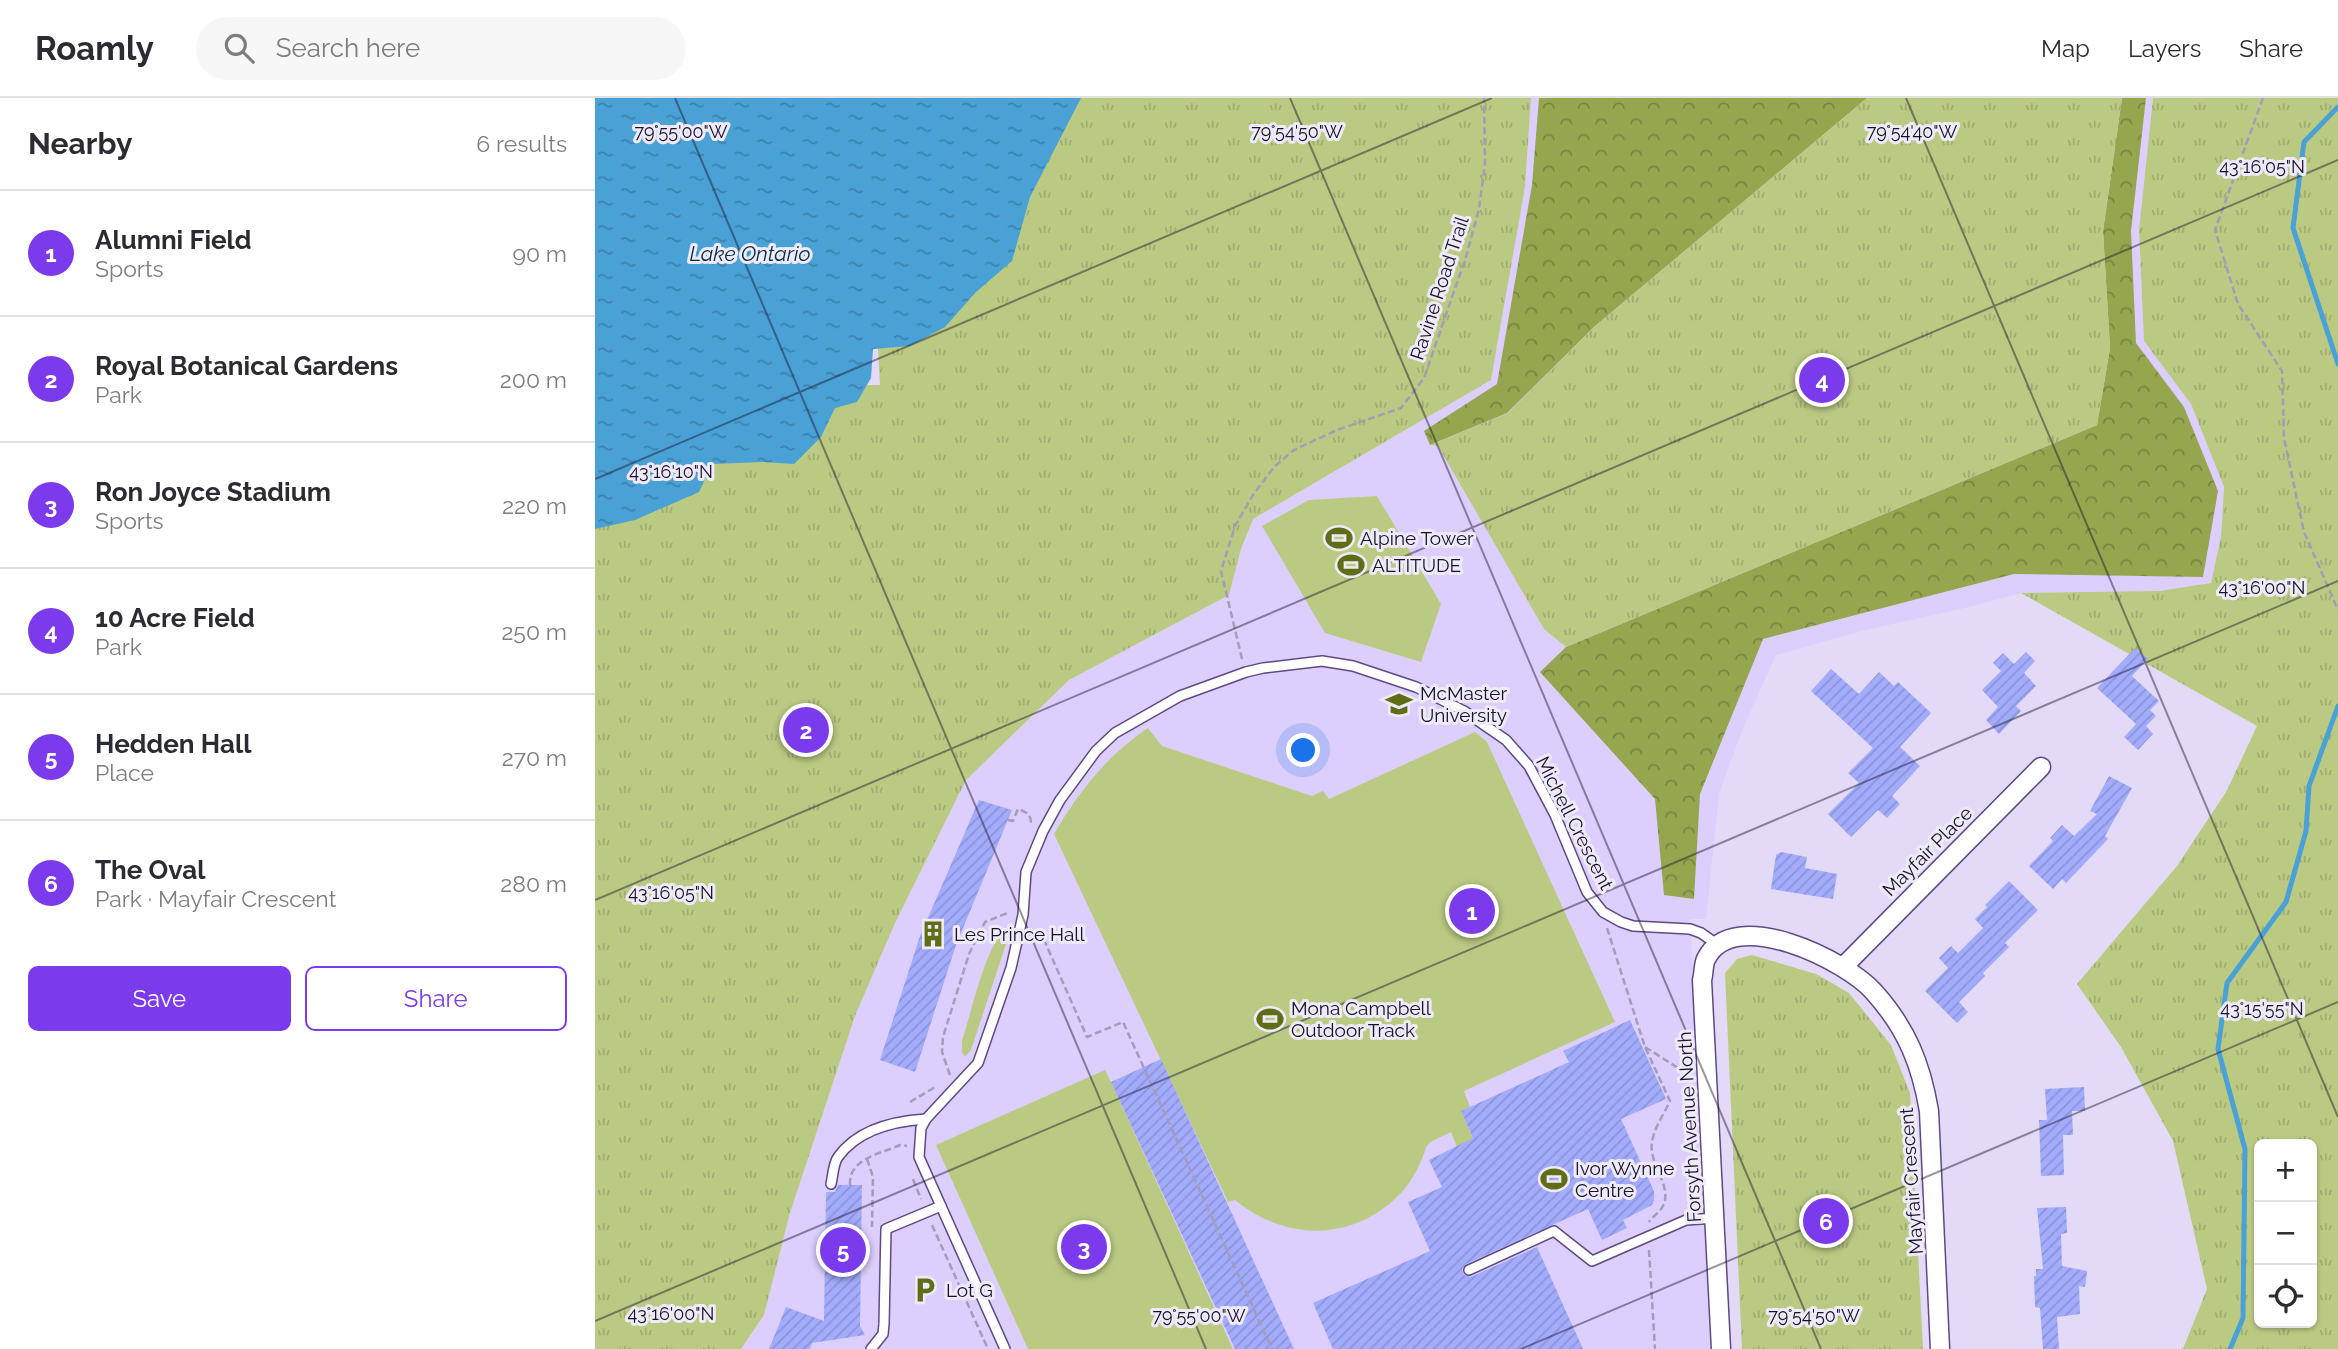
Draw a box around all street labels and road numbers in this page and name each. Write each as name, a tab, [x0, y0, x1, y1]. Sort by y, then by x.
street label: Ravine Road Trail	[1405, 213, 1473, 363]
street label: Michell Crescent	[1532, 753, 1618, 894]
street label: Mayfair Place	[1878, 802, 1976, 900]
street label: Forsyth Avenue North	[1673, 1031, 1705, 1223]
street label: Mayfair Crescent	[1895, 1106, 1927, 1255]

